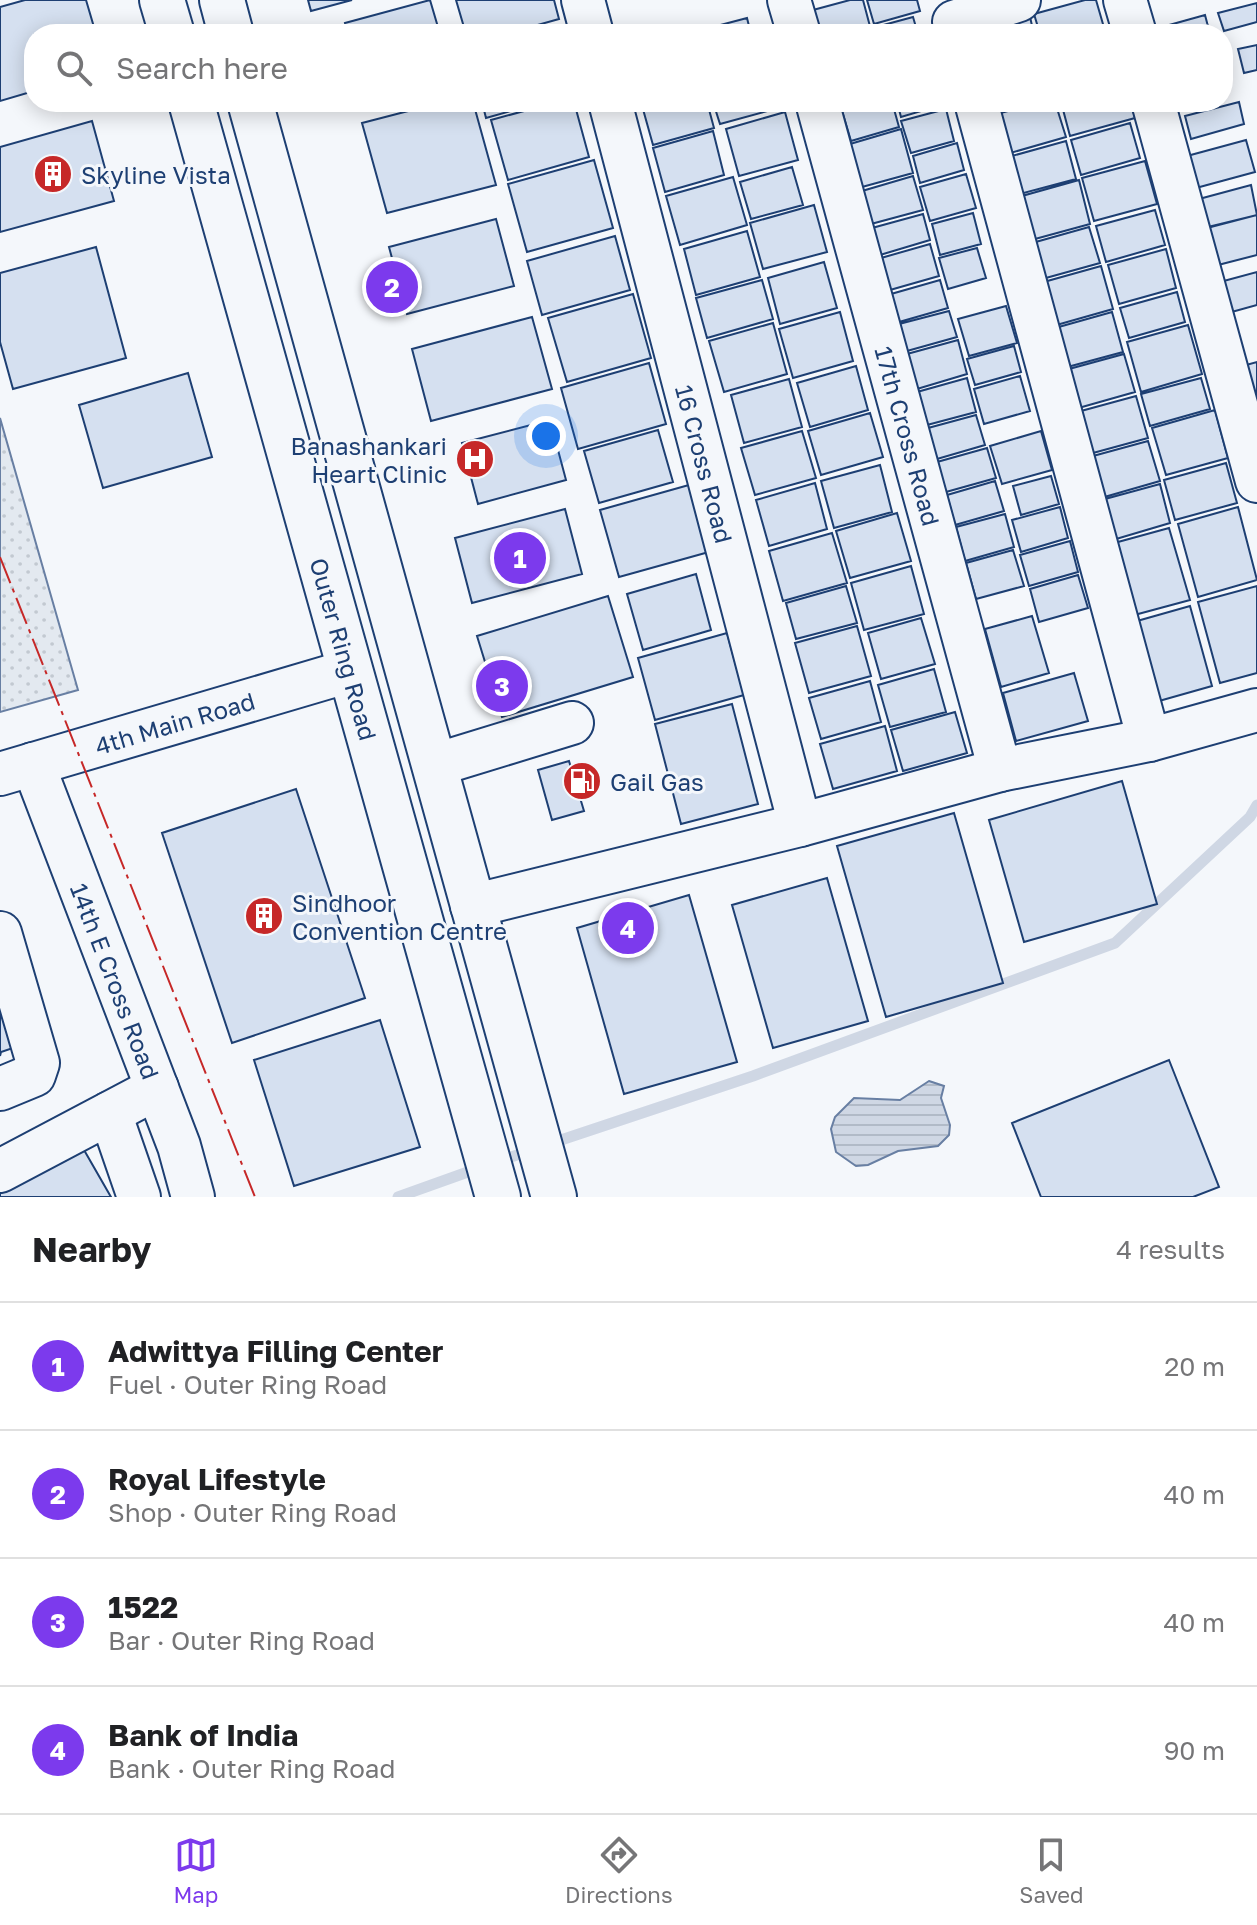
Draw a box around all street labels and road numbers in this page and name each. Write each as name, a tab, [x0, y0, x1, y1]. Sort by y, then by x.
street label: 17th Cross Road	[870, 343, 947, 529]
street label: 16 Cross Road	[670, 382, 740, 546]
street label: Outer Ring Road	[305, 554, 384, 743]
street label: 4th Main Road	[91, 685, 258, 760]
street label: 14th E Cross Road	[65, 879, 166, 1083]

